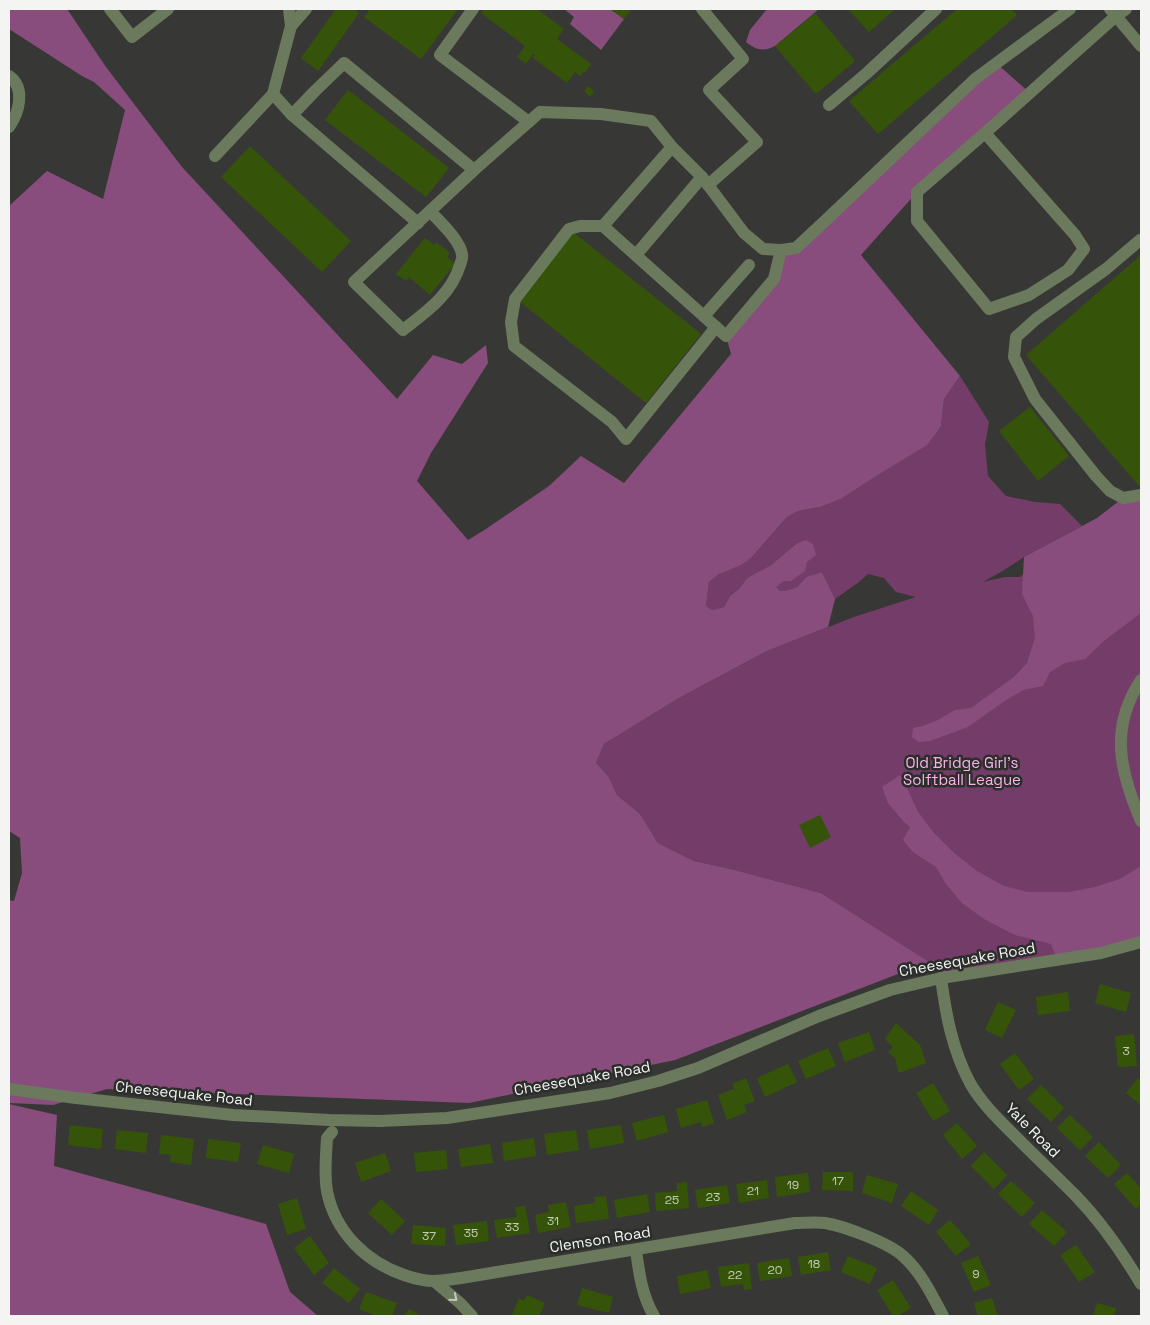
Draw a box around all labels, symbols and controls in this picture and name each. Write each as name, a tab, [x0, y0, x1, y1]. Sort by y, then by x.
park label: Old Bridge Girl's Solftball League	[903, 753, 1021, 789]
street label: Cheesequake Road	[897, 938, 1037, 980]
house number: 3	[1122, 1043, 1130, 1059]
street label: Cheesequake Road	[512, 1057, 652, 1099]
street label: Cheesequake Road	[114, 1076, 254, 1110]
street label: Yale Road	[1002, 1099, 1064, 1161]
house number: 17	[832, 1173, 844, 1189]
house number: 19	[787, 1177, 799, 1193]
house number: 21	[747, 1183, 759, 1199]
house number: 23	[706, 1189, 720, 1205]
house number: 25	[665, 1192, 679, 1208]
house number: 31	[547, 1213, 559, 1229]
house number: 33	[505, 1219, 519, 1235]
street label: Clemson Road	[548, 1222, 652, 1256]
house number: 35	[464, 1225, 478, 1241]
house number: 37	[422, 1228, 436, 1244]
house number: 18	[808, 1256, 820, 1272]
house number: 20	[768, 1262, 782, 1278]
house number: 9	[972, 1266, 980, 1282]
house number: 22	[728, 1267, 742, 1283]
one-way arrow	[448, 1292, 457, 1300]

